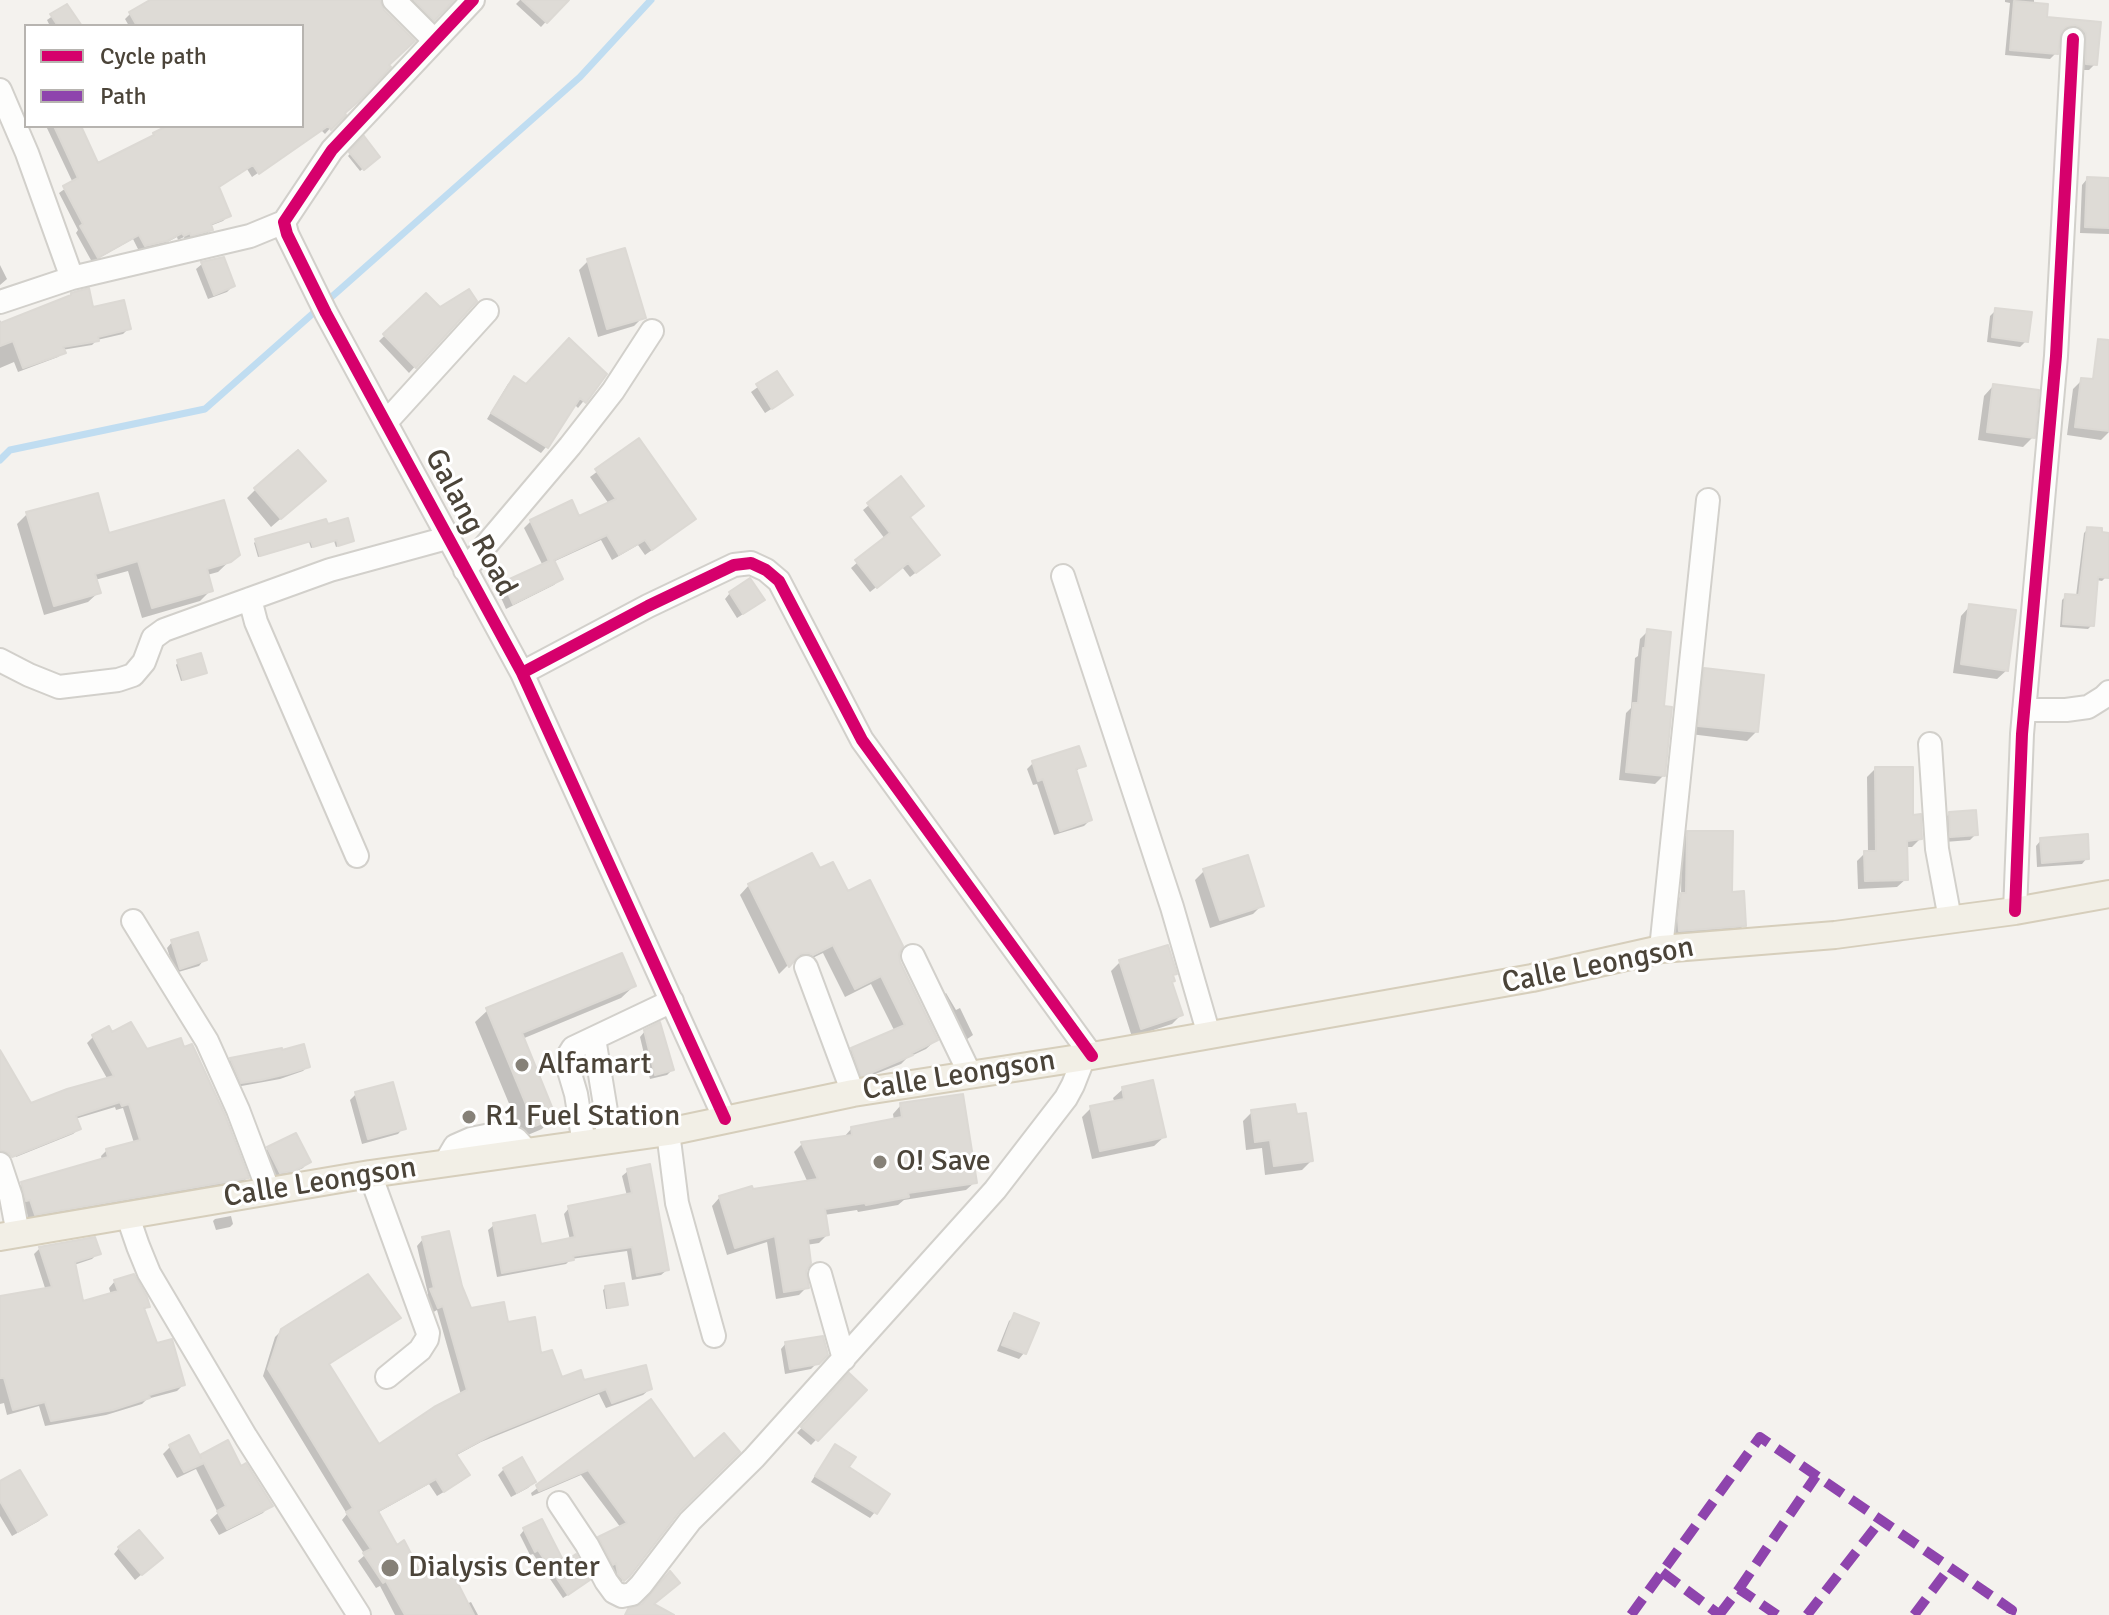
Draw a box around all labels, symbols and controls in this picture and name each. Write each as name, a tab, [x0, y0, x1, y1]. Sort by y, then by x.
legend	[24, 24, 304, 128]
text: Cycle path	[100, 41, 207, 71]
text: Path	[100, 81, 146, 111]
street label: Galang Road	[416, 443, 524, 603]
street label: Calle Leongson	[1499, 930, 1697, 1002]
street label: Calle Leongson	[860, 1043, 1058, 1109]
place label: Alfamart	[538, 1047, 651, 1083]
marker: Alfamart	[513, 1056, 531, 1074]
place label: R1 Fuel Station	[485, 1099, 680, 1135]
marker: R1 Fuel Station	[460, 1108, 478, 1126]
place label: O! Save	[896, 1144, 991, 1180]
street label: Calle Leongson	[221, 1150, 419, 1216]
marker: O! Save	[871, 1153, 889, 1171]
place label: Dialysis Center	[408, 1550, 600, 1586]
marker: Dialysis Center	[379, 1557, 401, 1579]

